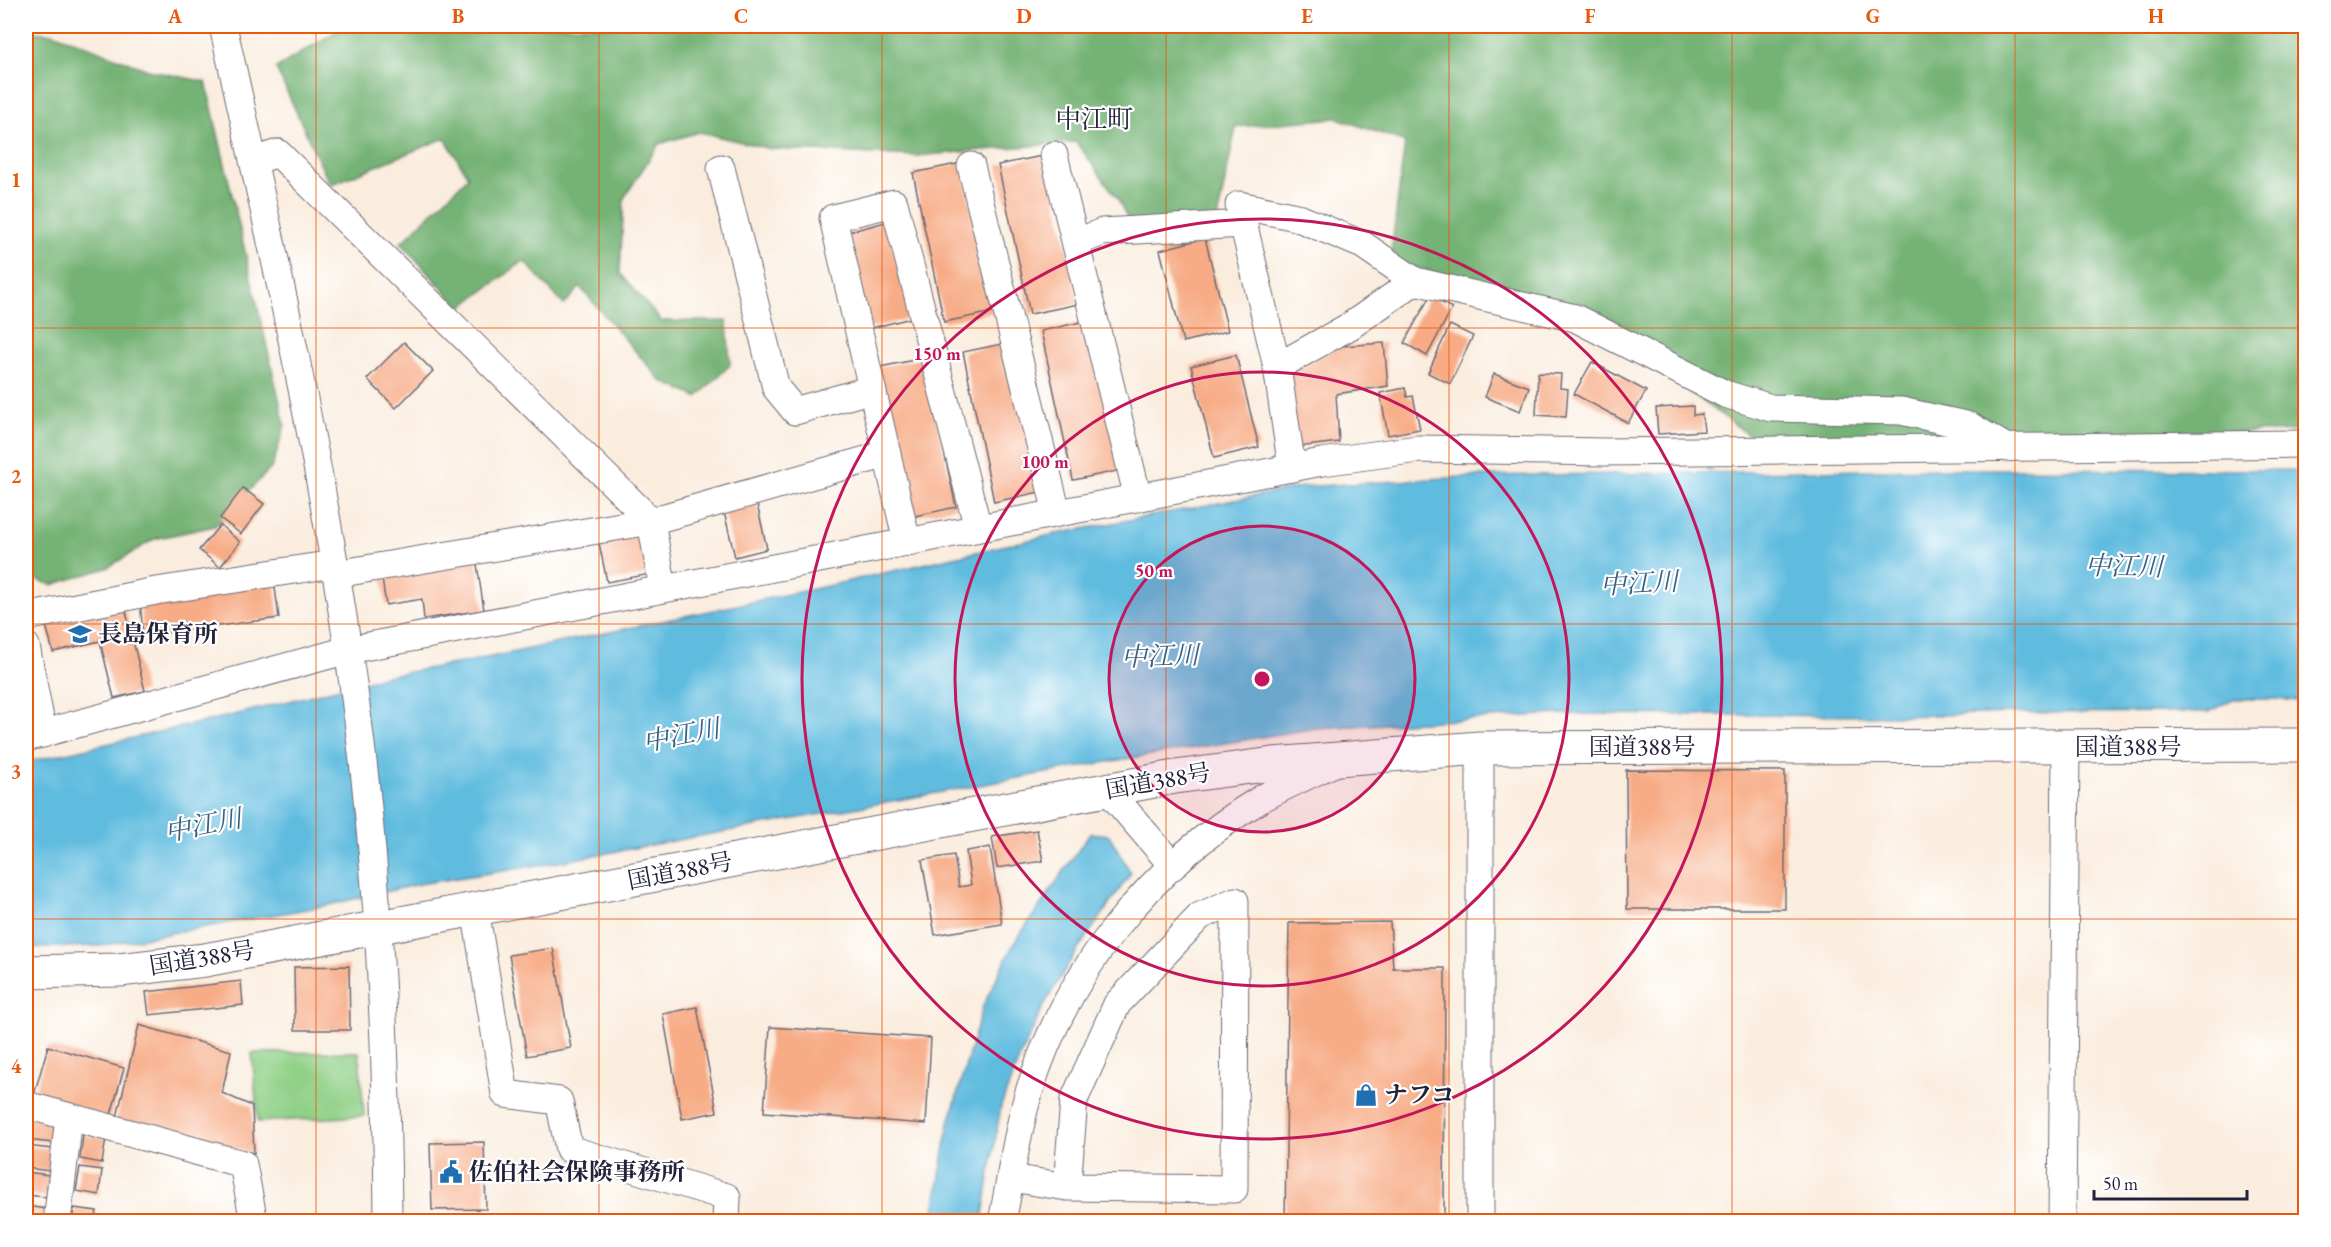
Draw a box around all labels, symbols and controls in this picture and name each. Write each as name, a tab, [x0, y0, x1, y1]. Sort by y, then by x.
text: A	[167, 3, 183, 29]
text: B	[452, 3, 464, 29]
text: C	[734, 3, 748, 29]
text: D	[1016, 3, 1032, 29]
text: E	[1301, 3, 1313, 29]
text: F	[1585, 3, 1596, 29]
text: G	[1866, 3, 1880, 29]
text: H	[2148, 3, 2164, 29]
district label: 中江町	[1055, 102, 1133, 136]
text: 1	[11, 167, 21, 193]
text: 150 m	[913, 342, 961, 365]
text: 100 m	[1021, 450, 1069, 473]
text: 2	[11, 463, 22, 489]
water label: 中江川	[2085, 548, 2166, 584]
text: 50 m	[1135, 559, 1173, 582]
water label: 中江川	[1599, 564, 1682, 602]
place label: 長島保育所	[98, 618, 218, 649]
school or university icon: 長島保育所	[67, 621, 93, 647]
water label: 中江川	[1120, 638, 1203, 674]
centre of rings	[1252, 669, 1272, 689]
water label: 中江川	[639, 710, 725, 759]
street label: 国道388号	[1589, 731, 1695, 762]
street label: 国道388号	[2075, 731, 2181, 762]
street label: 国道388号	[1103, 756, 1213, 805]
text: 3	[11, 758, 21, 784]
water label: 中江川	[161, 800, 247, 849]
street label: 国道388号	[625, 845, 735, 896]
street label: 国道388号	[147, 934, 257, 981]
text: 4	[11, 1053, 22, 1079]
place label: ナフコ	[1384, 1079, 1455, 1110]
shop icon: ナフコ	[1353, 1082, 1379, 1108]
place label: 佐伯社会保険事務所	[469, 1156, 685, 1187]
public building icon: 佐伯社会保険事務所	[438, 1159, 464, 1185]
scale bar	[2094, 1163, 2247, 1201]
text: 50 m	[2103, 1172, 2138, 1195]

